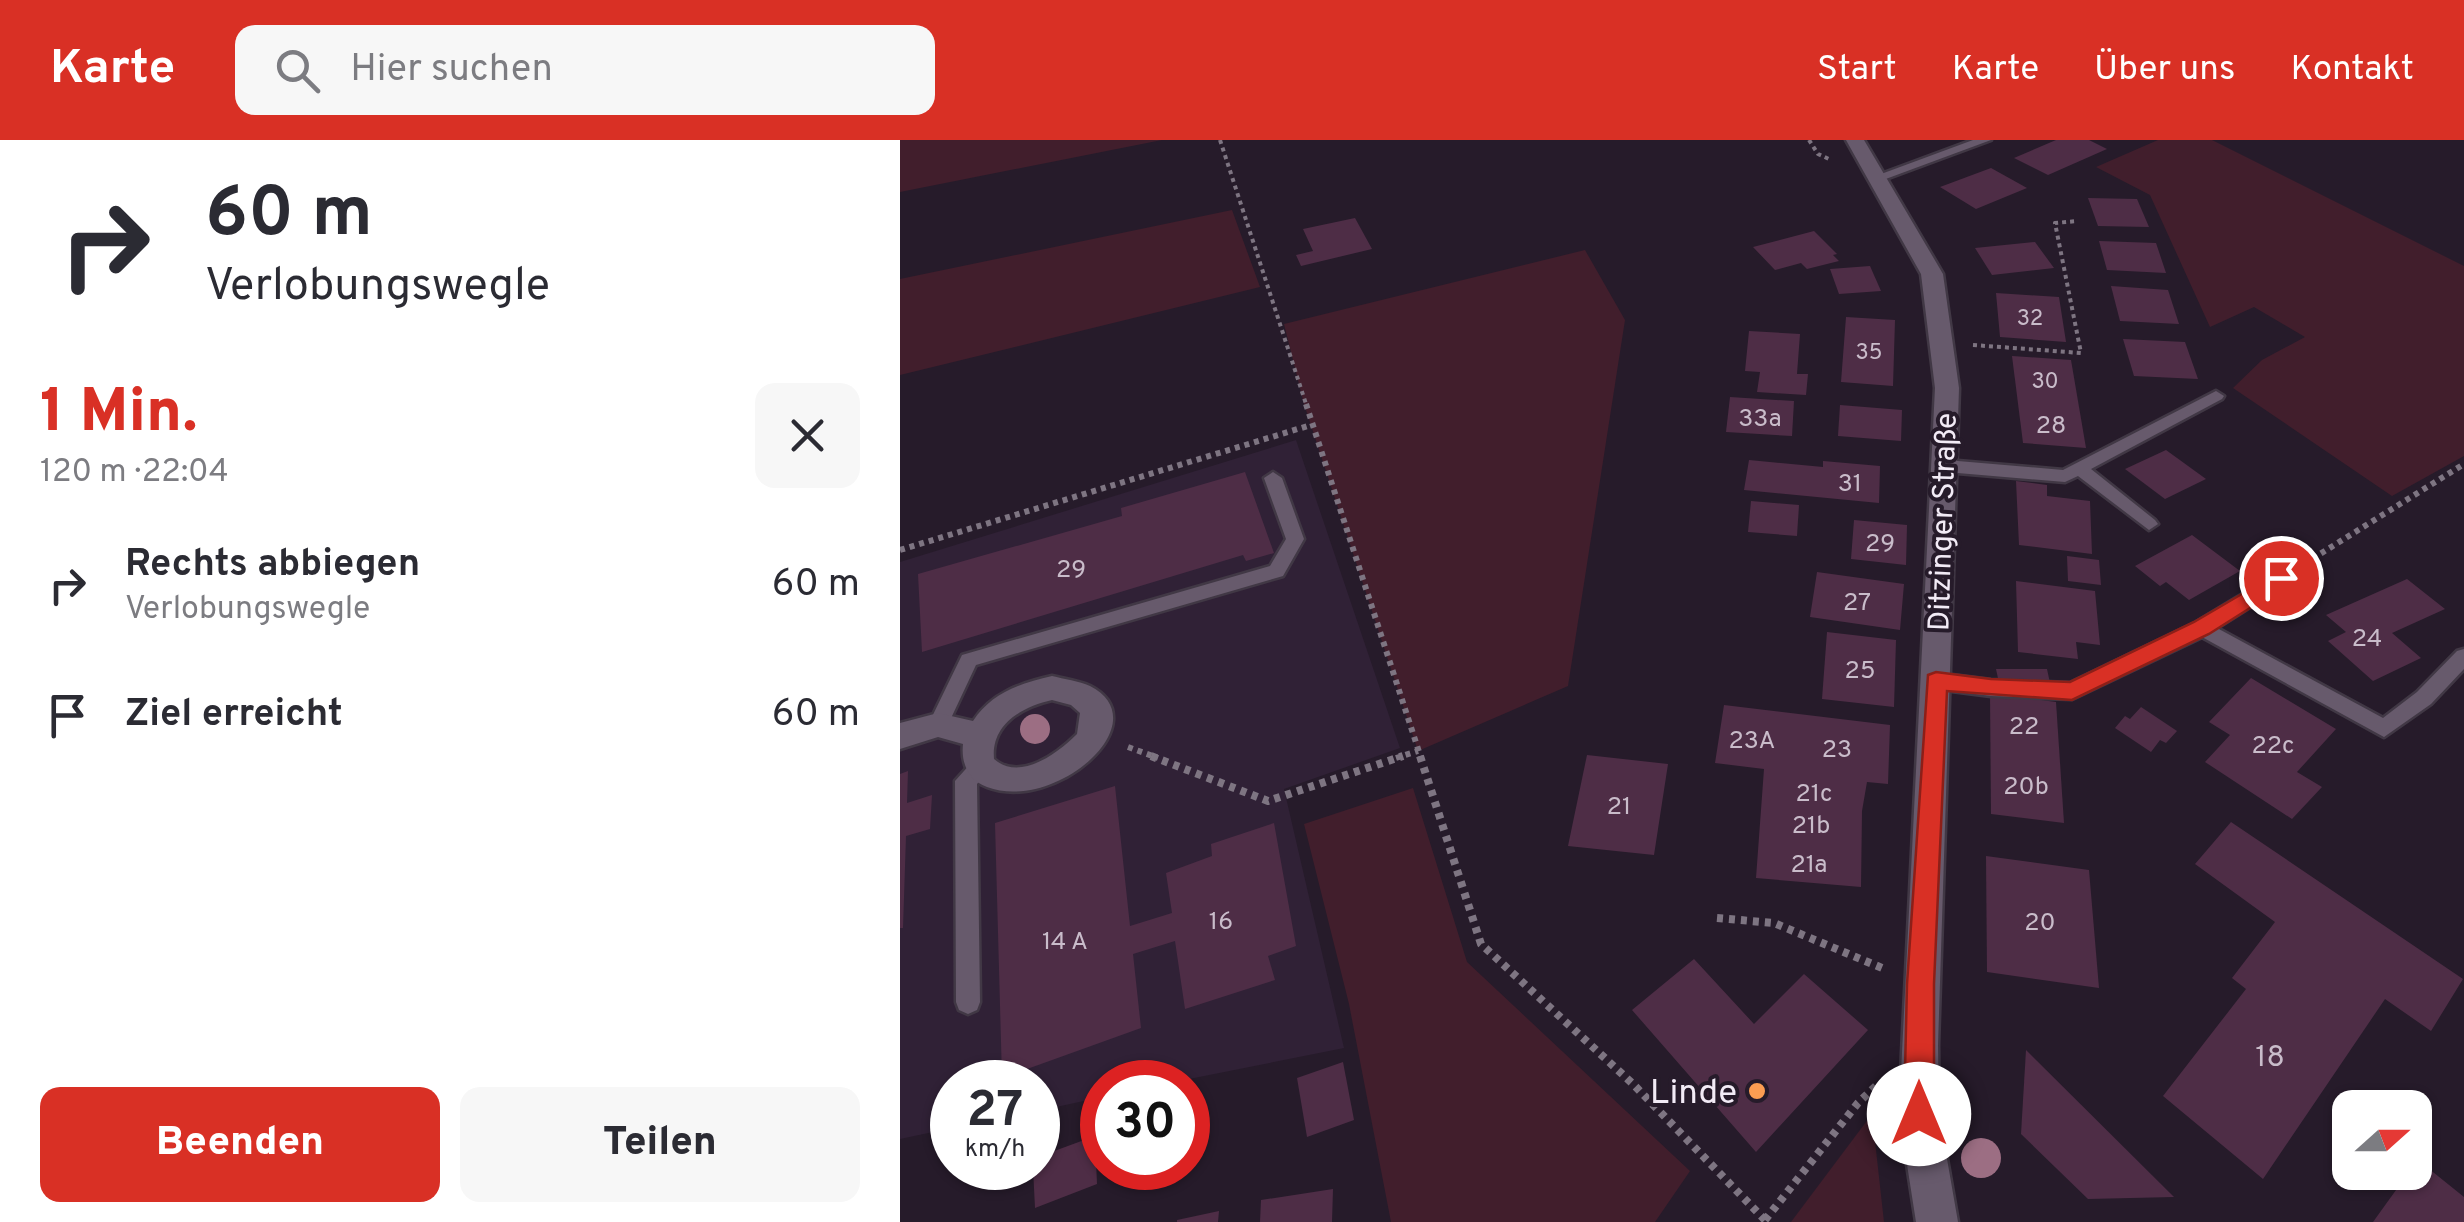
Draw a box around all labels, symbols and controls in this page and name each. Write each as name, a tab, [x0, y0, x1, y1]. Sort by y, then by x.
search box	[235, 25, 935, 115]
text: Karte	[50, 40, 175, 100]
icon: search	[270, 43, 325, 98]
text: Hier suchen	[350, 46, 553, 95]
text: Start	[1817, 48, 1897, 92]
text: Karte	[1952, 48, 2039, 92]
text: Über uns	[2094, 48, 2235, 92]
text: Kontakt	[2290, 48, 2414, 92]
text: 60 m	[205, 172, 373, 261]
icon: right	[40, 180, 170, 310]
text: Verlobungswegle	[205, 259, 550, 316]
house number: 32	[2017, 306, 2043, 333]
house number: 35	[1856, 340, 1882, 367]
house number: 30	[2031, 369, 2059, 396]
text: 1 Min.	[40, 377, 198, 453]
button: close	[755, 383, 860, 488]
house number: 33a	[1738, 404, 1782, 436]
house number: 28	[2036, 411, 2066, 443]
street label: Ditzinger Straße	[1922, 412, 1967, 632]
text: 120 m · 22:04	[40, 453, 229, 493]
house number: 31	[1838, 469, 1862, 501]
house number: 29	[1865, 529, 1895, 561]
pin	[2239, 536, 2324, 621]
text: Rechts abbiegen	[125, 541, 420, 590]
icon: arrive	[2254, 551, 2309, 606]
house number: 29	[1056, 555, 1086, 587]
icon: right	[40, 558, 95, 613]
text: 60 m	[772, 561, 860, 610]
house number: 27	[1843, 588, 1871, 620]
text: Verlobungswegle	[125, 590, 370, 630]
house number: 24	[2352, 624, 2382, 656]
house number: 25	[1845, 656, 1875, 688]
icon: arrive	[40, 688, 95, 743]
text: Ziel erreicht	[125, 691, 343, 740]
text: 60 m	[772, 691, 860, 740]
house number: 22	[2009, 712, 2039, 744]
house number: 23A	[1728, 726, 1776, 758]
house number: 22c	[2251, 731, 2295, 763]
house number: 23	[1822, 735, 1852, 767]
house number: 20b	[2003, 772, 2049, 804]
house number: 21c	[1795, 779, 1833, 811]
house number: 21	[1607, 792, 1631, 824]
house number: 21b	[1792, 811, 1830, 843]
house number: 21a	[1790, 850, 1828, 882]
house number: 16	[1209, 907, 1233, 939]
house number: 20	[2024, 908, 2056, 940]
house number: 14 A	[1042, 927, 1088, 959]
house number: 18	[2255, 1040, 2285, 1077]
speed limit sign: 30	[1080, 1060, 1210, 1190]
position arrow	[1867, 1062, 1971, 1166]
place label: Linde	[1650, 1072, 1737, 1116]
marker: Linde	[1746, 1080, 1768, 1102]
text: 27	[967, 1081, 1023, 1144]
button: Beenden	[40, 1087, 440, 1202]
button: Teilen	[460, 1087, 860, 1202]
north arrow	[2332, 1090, 2432, 1190]
map controls	[2332, 1090, 2432, 1190]
text: km/h	[965, 1134, 1025, 1166]

